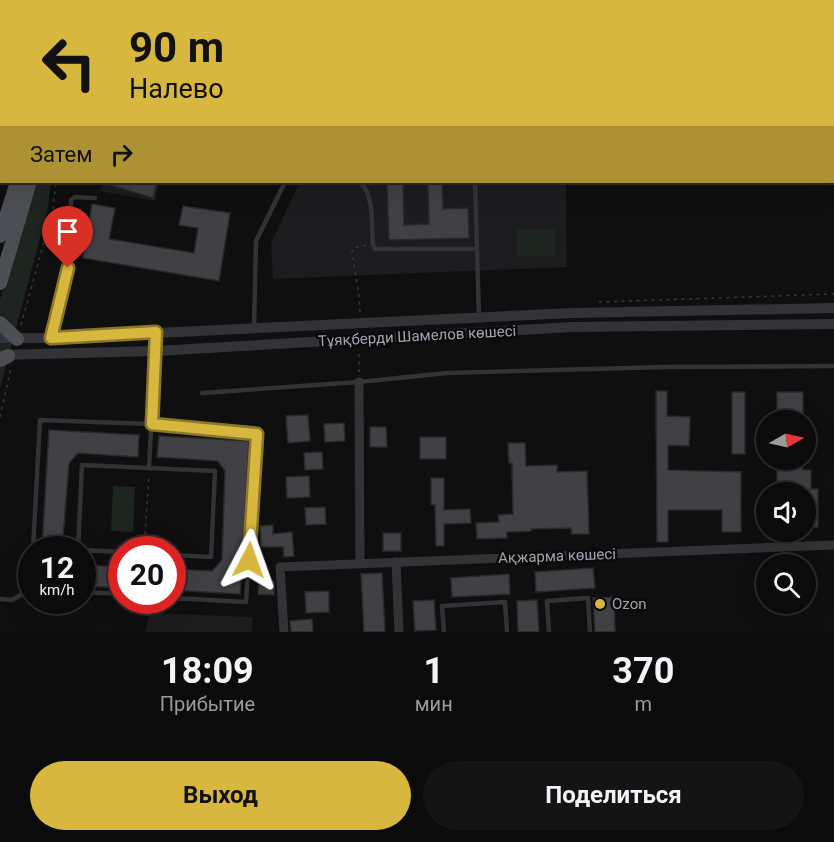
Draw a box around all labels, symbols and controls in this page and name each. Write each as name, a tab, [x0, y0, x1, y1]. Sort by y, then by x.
text: 90 m	[129, 23, 224, 72]
icon: left	[30, 24, 108, 102]
text: Налево	[129, 73, 224, 105]
icon: right	[105, 138, 138, 171]
text: Затем	[30, 142, 93, 167]
pin	[42, 206, 93, 268]
icon: arrive	[51, 215, 84, 248]
street label: Тұяқберди Шамелов көшесі	[317, 322, 517, 350]
north arrow	[756, 410, 816, 470]
map controls	[756, 410, 816, 614]
button: sound	[756, 482, 816, 542]
position arrow	[217, 528, 281, 592]
speed limit sign: 20	[108, 536, 186, 614]
street label: Ақжарма көшесі	[498, 545, 616, 567]
text: 12	[40, 550, 74, 585]
button: search	[756, 554, 816, 614]
text: km/h	[39, 581, 75, 599]
place label: Ozon	[612, 595, 646, 613]
marker: Ozon	[593, 597, 607, 611]
text: 18:09	[161, 650, 254, 692]
text: 1	[423, 650, 444, 692]
text: 370	[612, 650, 674, 692]
text: Прибытие	[160, 692, 255, 716]
text: мин	[415, 692, 453, 716]
text: m	[635, 692, 652, 716]
button: Выход	[30, 761, 411, 830]
button: Поделиться	[423, 761, 804, 830]

